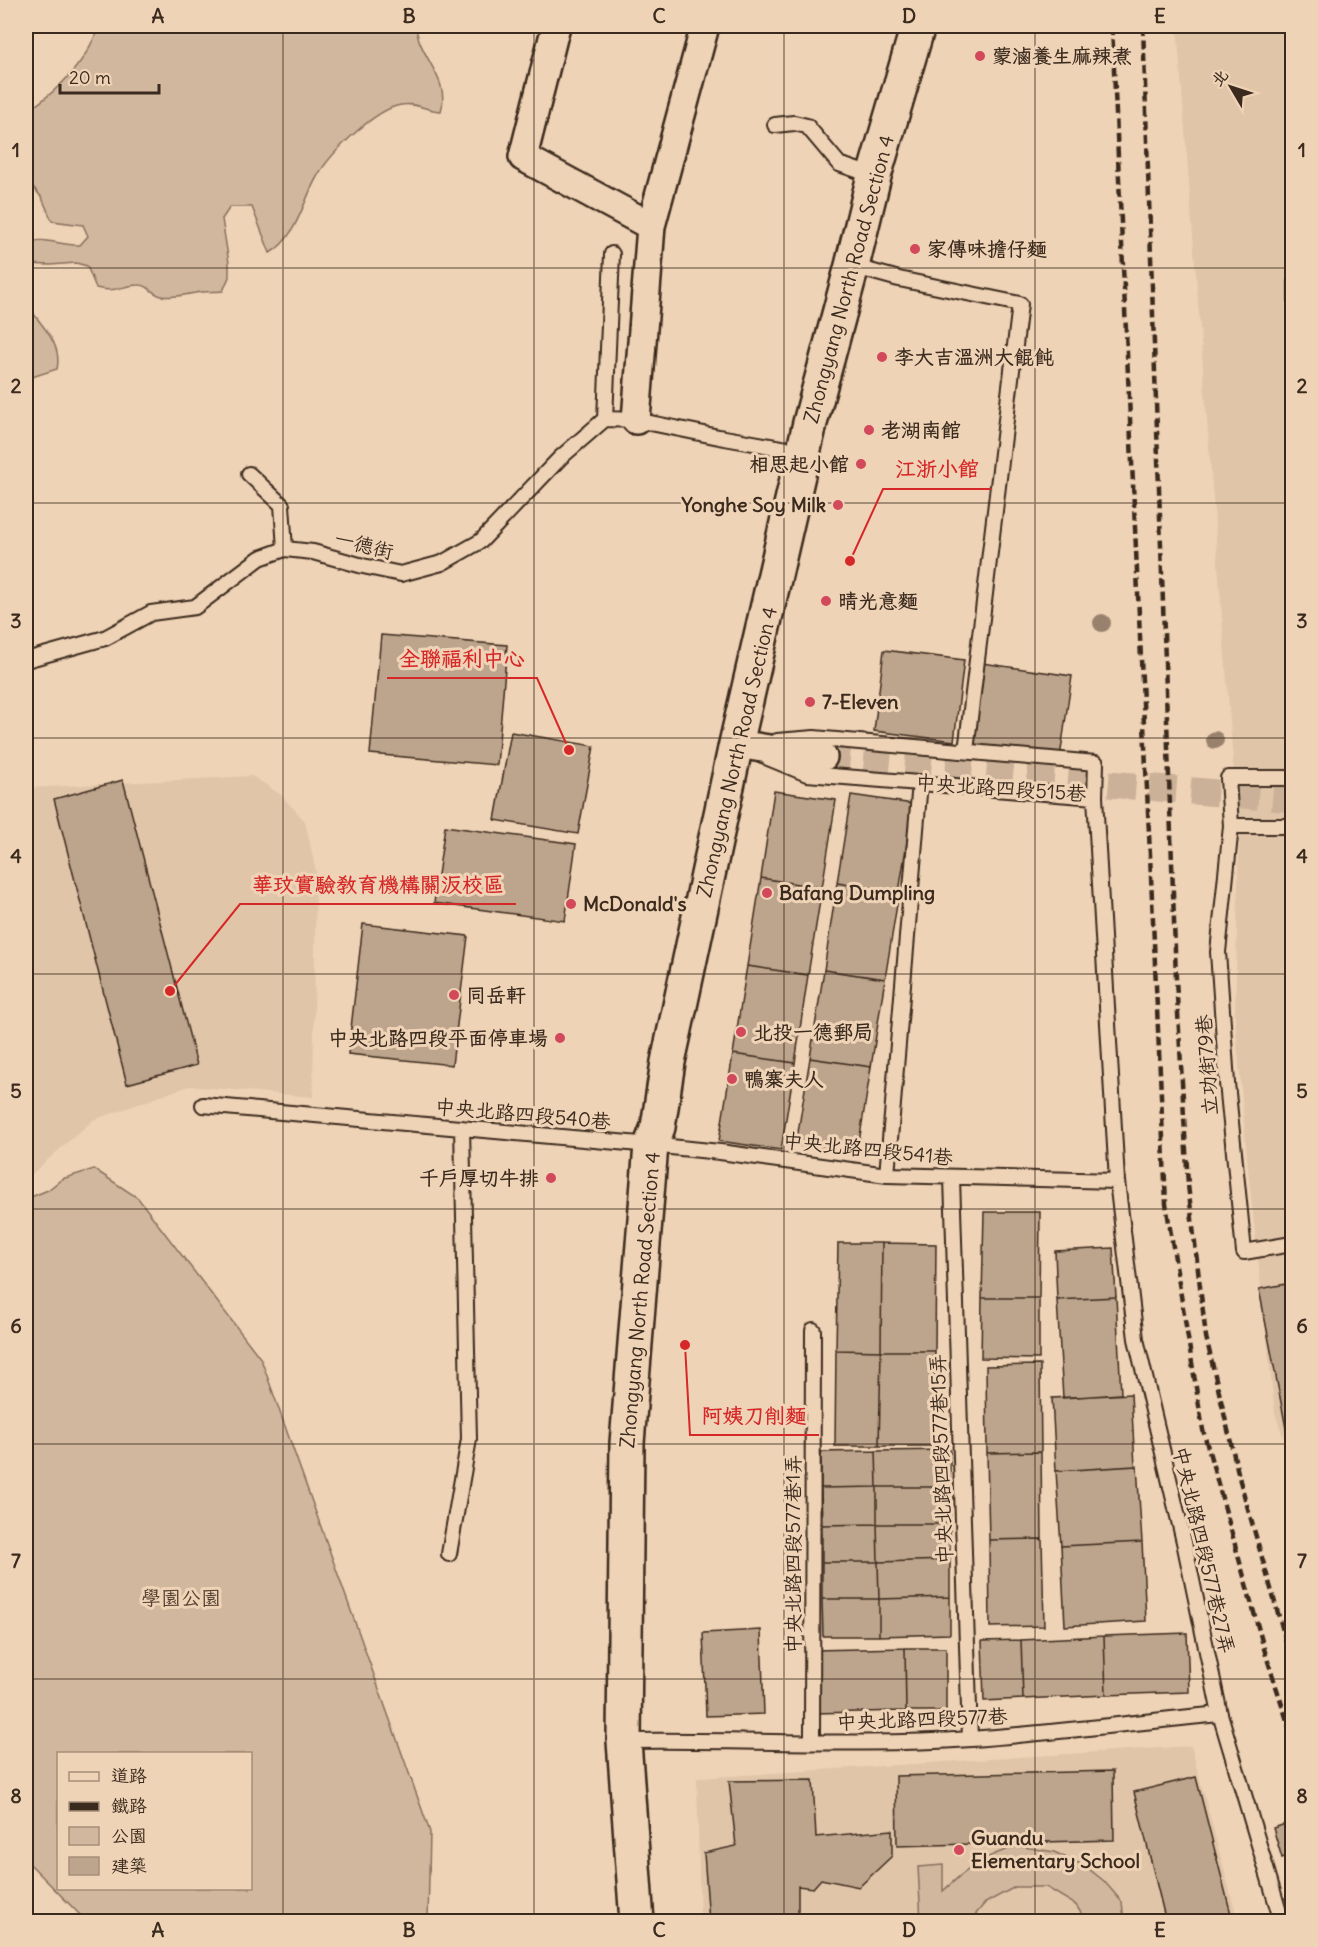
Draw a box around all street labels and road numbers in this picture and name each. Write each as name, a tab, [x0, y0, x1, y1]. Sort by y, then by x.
street label: Zhongyang North Road Section 4	[798, 132, 899, 426]
street label: 一德街	[332, 525, 396, 564]
street label: Zhongyang North Road Section 4	[691, 604, 782, 900]
street label: 中央北路四段515巷	[915, 769, 1088, 806]
street label: 立功街79巷	[1190, 1013, 1223, 1116]
street label: 中央北路四段540巷	[434, 1093, 613, 1134]
street label: 中央北路四段541巷	[782, 1127, 955, 1170]
street label: Zhongyang North Road Section 4	[614, 1151, 665, 1449]
street label: 中央北路四段577巷15弄	[924, 1353, 957, 1565]
street label: 中央北路四段577巷27弄	[1168, 1444, 1240, 1656]
street label: 中央北路四段577巷1弄	[780, 1454, 805, 1654]
street label: 中央北路四段577巷	[836, 1703, 1009, 1734]

